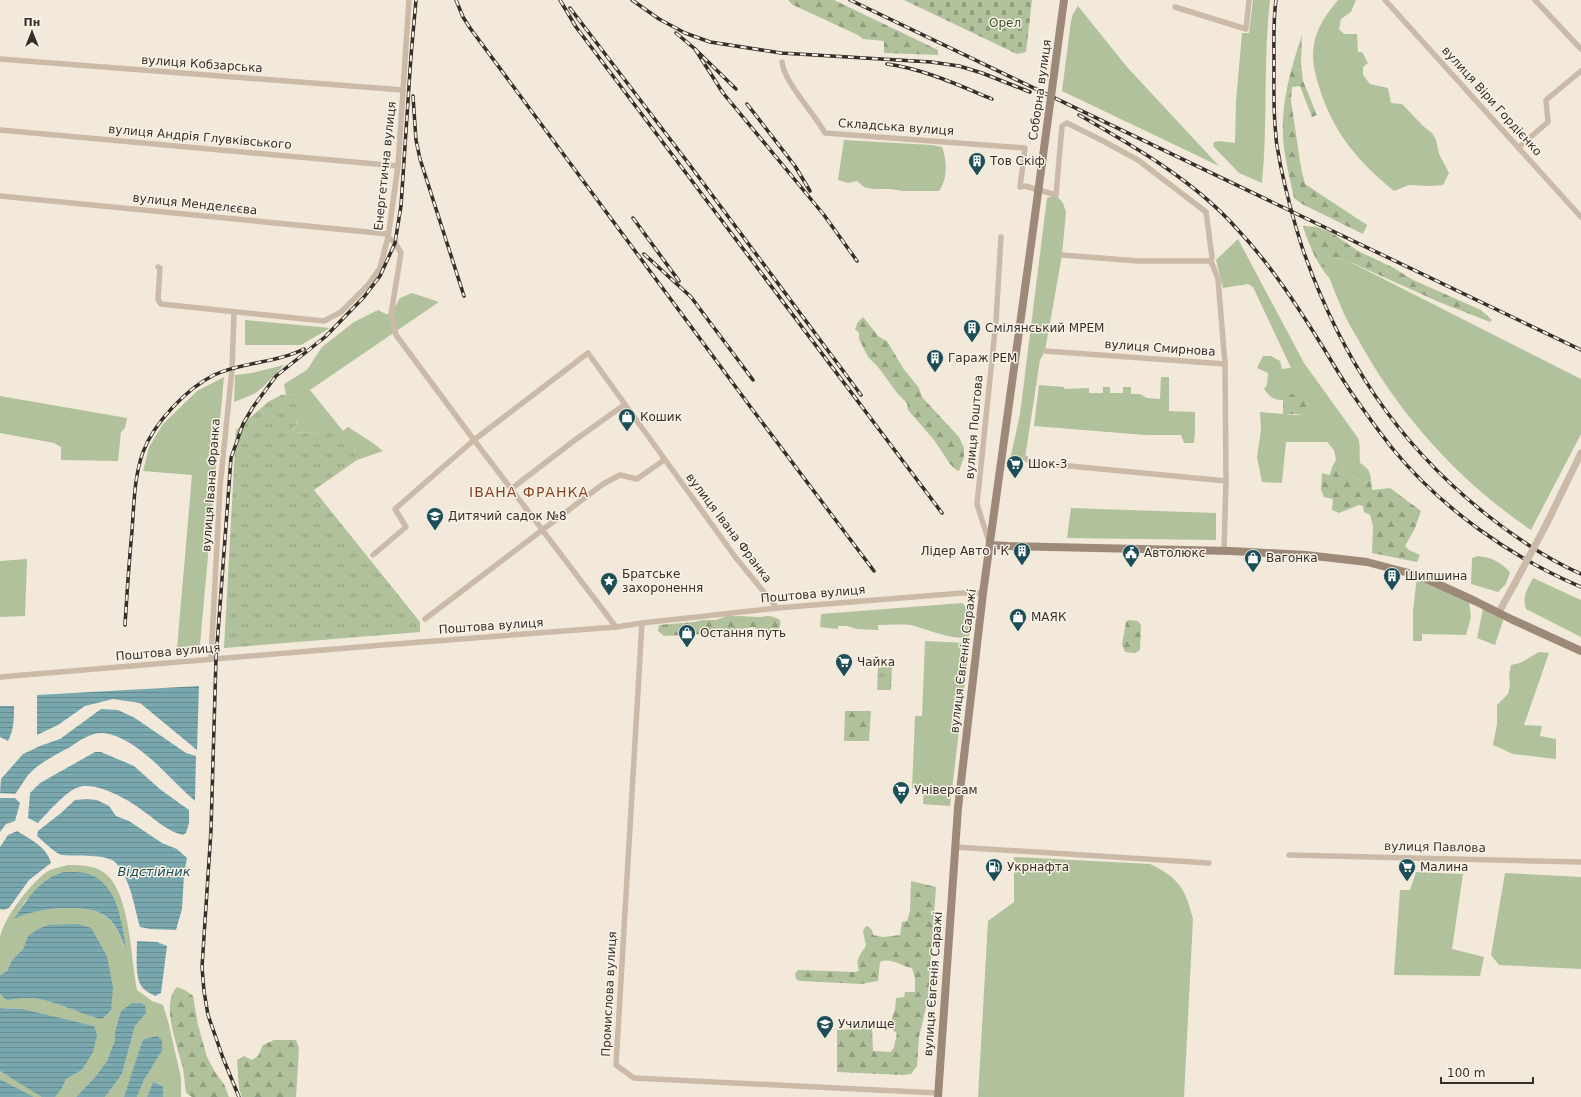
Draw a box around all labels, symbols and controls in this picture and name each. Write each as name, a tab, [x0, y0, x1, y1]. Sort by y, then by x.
north arrow	[12, 12, 52, 52]
text: Пн	[24, 16, 40, 29]
park label: Орел	[989, 16, 1021, 30]
street label: Соборна вулиця	[1026, 38, 1054, 142]
street label: вулиця Віри Гордієнко	[1439, 43, 1545, 159]
street label: вулиця Кобзарська	[141, 53, 263, 75]
street label: Енергетична вулиця	[371, 101, 399, 231]
street label: Складська вулиця	[838, 116, 954, 138]
street label: вулиця Андрія Глувківського	[108, 122, 292, 152]
building icon: Тов Скіф	[967, 151, 987, 176]
place label: Тов Скіф	[989, 154, 1045, 168]
street label: вулиця Менделєєва	[132, 190, 258, 218]
building icon: Смілянський МРЕМ	[962, 318, 982, 343]
place label: Смілянський МРЕМ	[985, 321, 1104, 335]
street label: вулиця Смирнова	[1104, 337, 1216, 359]
building icon: Гараж РЕМ	[925, 348, 945, 373]
place label: Гараж РЕМ	[948, 351, 1017, 365]
street label: вулиця Поштова	[962, 374, 986, 480]
shop icon: Кошик	[617, 407, 637, 432]
place label: Кошик	[640, 410, 682, 424]
street label: вулиця Івана Франка	[199, 418, 223, 552]
supermarket icon: Шок-3	[1005, 454, 1025, 479]
place label: Шок-3	[1028, 457, 1067, 471]
street label: вулиця Івана Франка	[683, 470, 775, 586]
district label: ІВАНА ФРАНКА	[469, 484, 589, 500]
school or university icon: Дитячий садок №8	[425, 506, 445, 531]
place label: Дитячий садок №8	[448, 509, 567, 523]
building icon: Лідер Авто і К	[1012, 541, 1032, 566]
public building icon: Автолюкс	[1121, 543, 1141, 568]
place label: Лідер Авто і К	[920, 544, 1009, 558]
place label: Автолюкс	[1144, 546, 1205, 560]
shop icon: Вагонка	[1243, 548, 1263, 573]
place label: Вагонка	[1266, 551, 1318, 565]
building icon: Шипшина	[1382, 566, 1402, 591]
place label: Братське захоронення	[622, 567, 703, 595]
place label: Шипшина	[1405, 569, 1467, 583]
place icon: Братське захоронення	[599, 571, 619, 596]
street label: Поштова вулиця	[760, 582, 866, 606]
street label: вулиця Євгенія Саражі	[947, 588, 979, 734]
shop icon: МАЯК	[1008, 607, 1028, 632]
place label: МАЯК	[1031, 610, 1067, 624]
street label: Поштова вулиця	[438, 615, 544, 637]
shop icon: Остання путь	[677, 623, 697, 648]
place label: Остання путь	[700, 626, 786, 640]
street label: Поштова вулиця	[115, 640, 221, 664]
supermarket icon: Чайка	[834, 652, 854, 677]
place label: Чайка	[857, 655, 895, 669]
supermarket icon: Універсам	[891, 780, 911, 805]
place label: Універсам	[914, 783, 978, 797]
street label: вулиця Павлова	[1384, 839, 1486, 855]
fuel station icon: Укрнафта	[984, 857, 1004, 882]
supermarket icon: Малина	[1397, 857, 1417, 882]
place label: Укрнафта	[1007, 860, 1069, 874]
place label: Малина	[1420, 860, 1468, 874]
water label: Відстійник	[117, 864, 191, 879]
street label: вулиця Євгенія Саражі	[921, 911, 945, 1057]
street label: Промислова вулиця	[599, 931, 619, 1057]
school or university icon: Училище	[815, 1014, 835, 1039]
place label: Училище	[838, 1017, 894, 1031]
scale bar	[1441, 1059, 1533, 1085]
text: 100 m	[1447, 1066, 1485, 1080]

